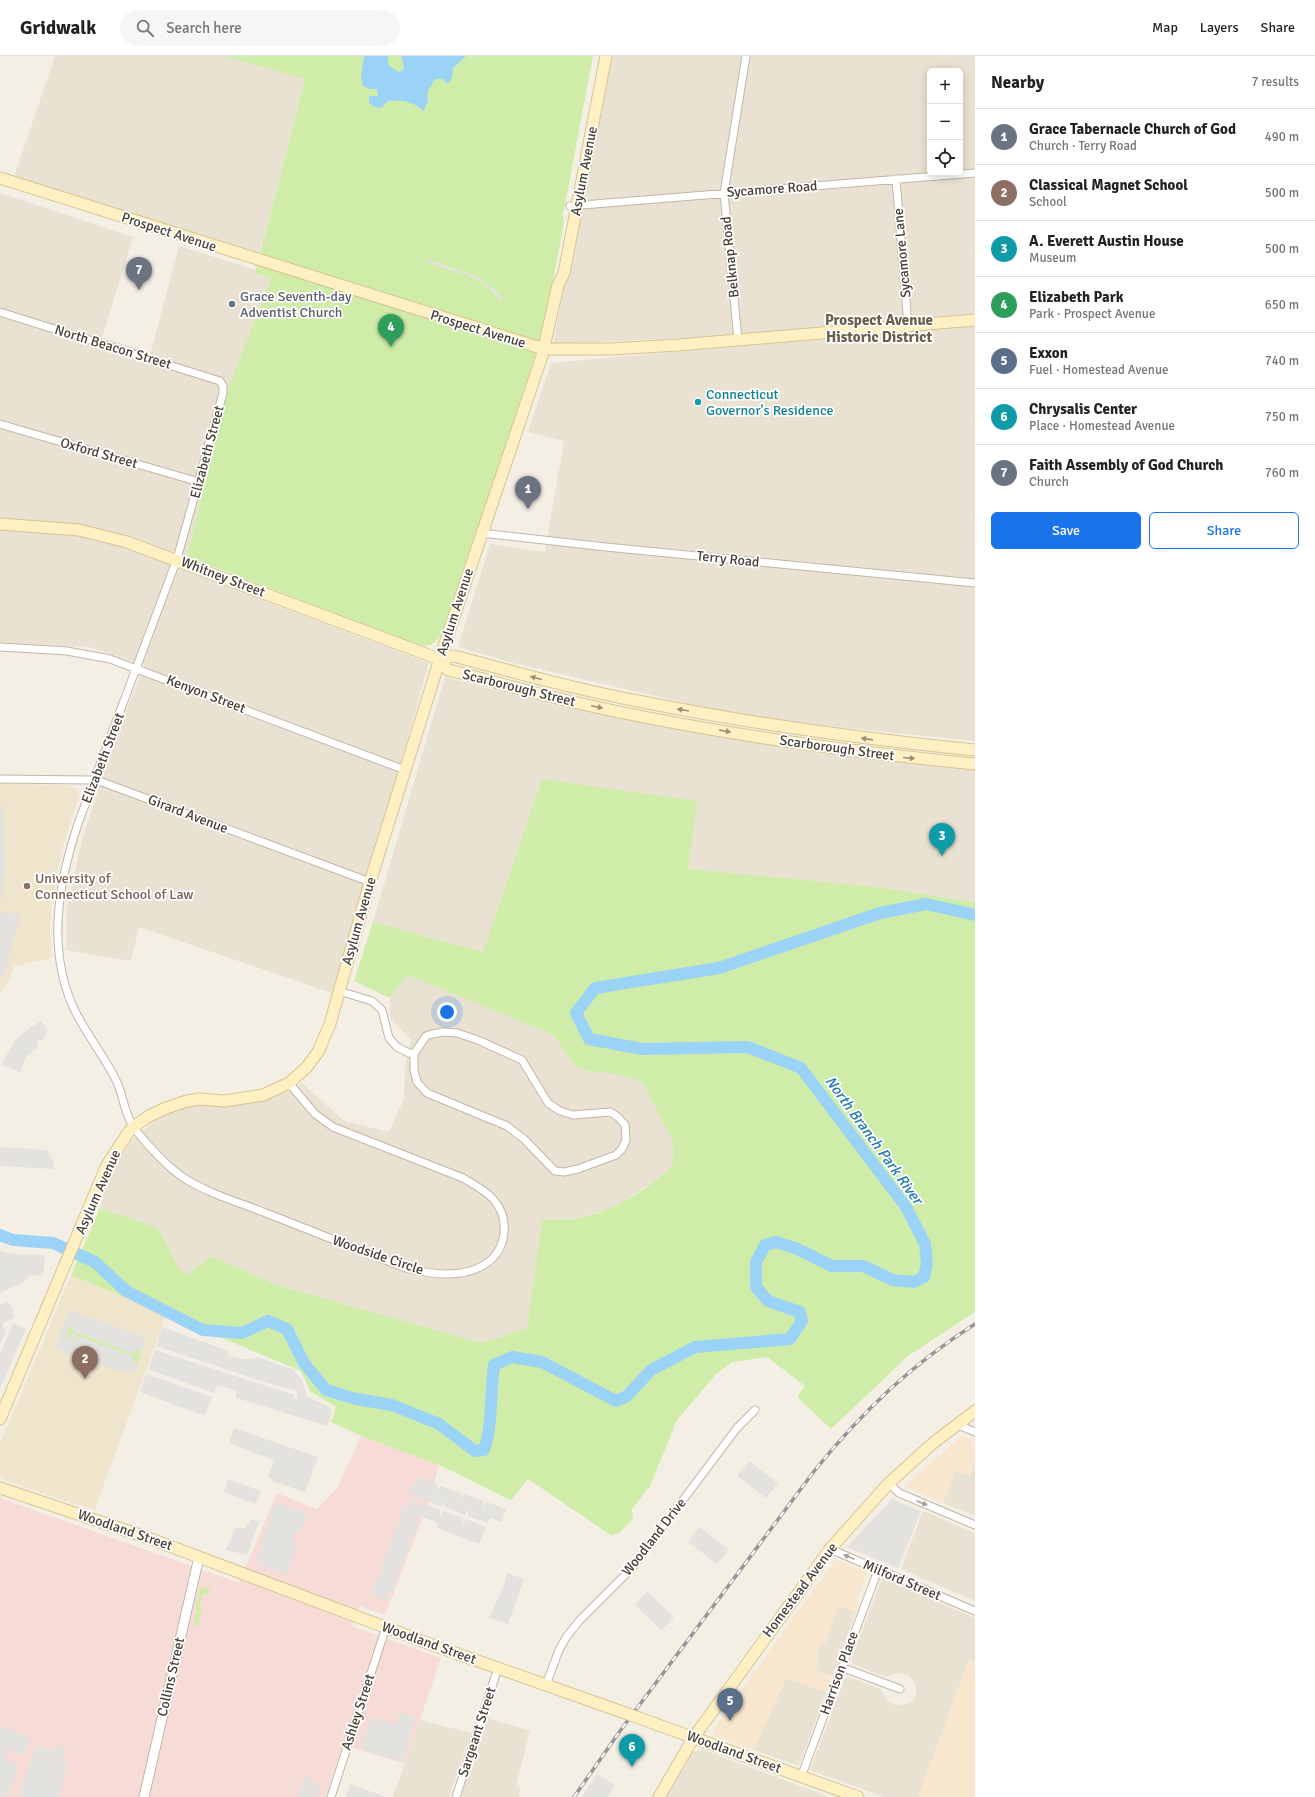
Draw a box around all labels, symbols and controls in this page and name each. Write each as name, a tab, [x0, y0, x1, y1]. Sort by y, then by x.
search box	[120, 10, 400, 46]
text: Gridwalk	[20, 16, 96, 40]
icon: search	[134, 17, 156, 39]
text: Search here	[166, 19, 242, 37]
text: Map	[1152, 19, 1178, 36]
text: Layers	[1200, 19, 1239, 36]
text: Share	[1261, 19, 1295, 36]
map controls	[927, 68, 963, 176]
button: +	[927, 68, 963, 104]
text: Nearby	[991, 72, 1044, 93]
text: 7 results	[1251, 74, 1299, 90]
button: −	[927, 104, 963, 140]
text: Grace Tabernacle Church of God	[1029, 120, 1236, 138]
street label: Asylum Avenue	[567, 125, 601, 217]
text: 1	[1000, 129, 1008, 145]
text: 490 m	[1265, 129, 1299, 145]
text: Church · Terry Road	[1029, 138, 1137, 154]
button: locate	[927, 140, 963, 176]
text: Classical Magnet School	[1029, 176, 1188, 194]
street label: Sycamore Road	[726, 177, 818, 201]
text: 2	[1000, 185, 1008, 201]
text: 500 m	[1265, 185, 1299, 201]
text: School	[1029, 194, 1067, 210]
street label: Sycamore Lane	[890, 207, 914, 299]
street label: Prospect Avenue	[119, 209, 219, 255]
street label: Belknap Road	[717, 215, 743, 299]
text: A. Everett Austin House	[1029, 232, 1184, 250]
text: 3	[1000, 241, 1008, 257]
text: 500 m	[1265, 241, 1299, 257]
text: Museum	[1029, 250, 1076, 266]
pin: 7	[126, 257, 152, 290]
place label: Grace Seventh-day Adventist Church	[240, 288, 352, 321]
text: Elizabeth Park	[1029, 288, 1124, 306]
text: 4	[1000, 297, 1008, 313]
text: 650 m	[1265, 297, 1299, 313]
marker: Grace Seventh-day Adventist Church	[227, 299, 237, 309]
street label: Prospect Avenue	[428, 306, 528, 352]
text: Park · Prospect Avenue	[1029, 306, 1155, 322]
district label: Prospect Avenue Historic District	[825, 311, 933, 346]
pin: 4	[378, 314, 404, 347]
street label: North Beacon Street	[52, 321, 174, 373]
text: Exxon	[1029, 344, 1068, 362]
text: 5	[1000, 353, 1008, 369]
text: 740 m	[1265, 353, 1299, 369]
text: Fuel · Homestead Avenue	[1029, 362, 1169, 378]
place label: Connecticut Governor's Residence	[706, 386, 833, 419]
marker: Connecticut Governor's Residence	[693, 397, 703, 407]
text: Chrysalis Center	[1029, 400, 1137, 418]
street label: Elizabeth Street	[186, 404, 228, 500]
text: 6	[1000, 409, 1008, 425]
text: 750 m	[1265, 409, 1299, 425]
text: Place · Homestead Avenue	[1029, 418, 1175, 434]
street label: Oxford Street	[58, 434, 140, 472]
text: Faith Assembly of God Church	[1029, 456, 1223, 474]
text: 7	[1000, 465, 1008, 481]
text: 760 m	[1265, 465, 1299, 481]
text: Church	[1029, 474, 1069, 490]
pin: 1	[515, 476, 541, 509]
button: Save	[991, 512, 1141, 549]
button: Share	[1149, 512, 1299, 549]
street label: Terry Road	[696, 547, 760, 571]
street label: Whitney Street	[179, 553, 268, 601]
street label: Asylum Avenue	[433, 566, 477, 658]
street label: Scarborough Street	[461, 666, 577, 710]
street label: Kenyon Street	[164, 671, 248, 717]
one-way arrow	[529, 674, 542, 680]
one-way arrow	[591, 704, 603, 710]
one-way arrow	[677, 706, 689, 712]
street label: Elizabeth Street	[78, 710, 128, 806]
one-way arrow	[719, 729, 731, 735]
street label: Scarborough Street	[779, 732, 896, 764]
one-way arrow	[861, 736, 873, 742]
one-way arrow	[903, 754, 915, 761]
street label: Girard Avenue	[146, 791, 230, 837]
pin: 3	[929, 823, 955, 856]
place label: University of Connecticut School of Law	[35, 870, 193, 903]
street label: Asylum Avenue	[338, 875, 380, 967]
marker: University of Connecticut School of Law	[22, 881, 32, 891]
your location	[437, 1002, 457, 1022]
water label: North Branch Park River	[822, 1072, 928, 1210]
street label: Asylum Avenue	[72, 1147, 124, 1237]
street label: Woodside Circle	[330, 1231, 426, 1279]
pin: 2	[72, 1346, 98, 1379]
street label: Woodland Drive	[618, 1495, 690, 1579]
one-way arrow	[917, 1500, 929, 1506]
street label: Woodland Street	[75, 1506, 175, 1554]
street label: Homestead Avenue	[759, 1539, 841, 1641]
one-way arrow	[842, 1554, 854, 1560]
street label: Milford Street	[860, 1556, 944, 1604]
street label: Woodland Street	[379, 1618, 479, 1668]
street label: Harrison Place	[816, 1629, 862, 1717]
street label: Collins Street	[154, 1636, 188, 1718]
street label: Ashley Street	[338, 1672, 378, 1752]
street label: Sargeant Street	[454, 1685, 500, 1779]
pin: 5	[717, 1688, 743, 1721]
street label: Woodland Street	[684, 1727, 784, 1777]
pin: 6	[619, 1734, 645, 1767]

